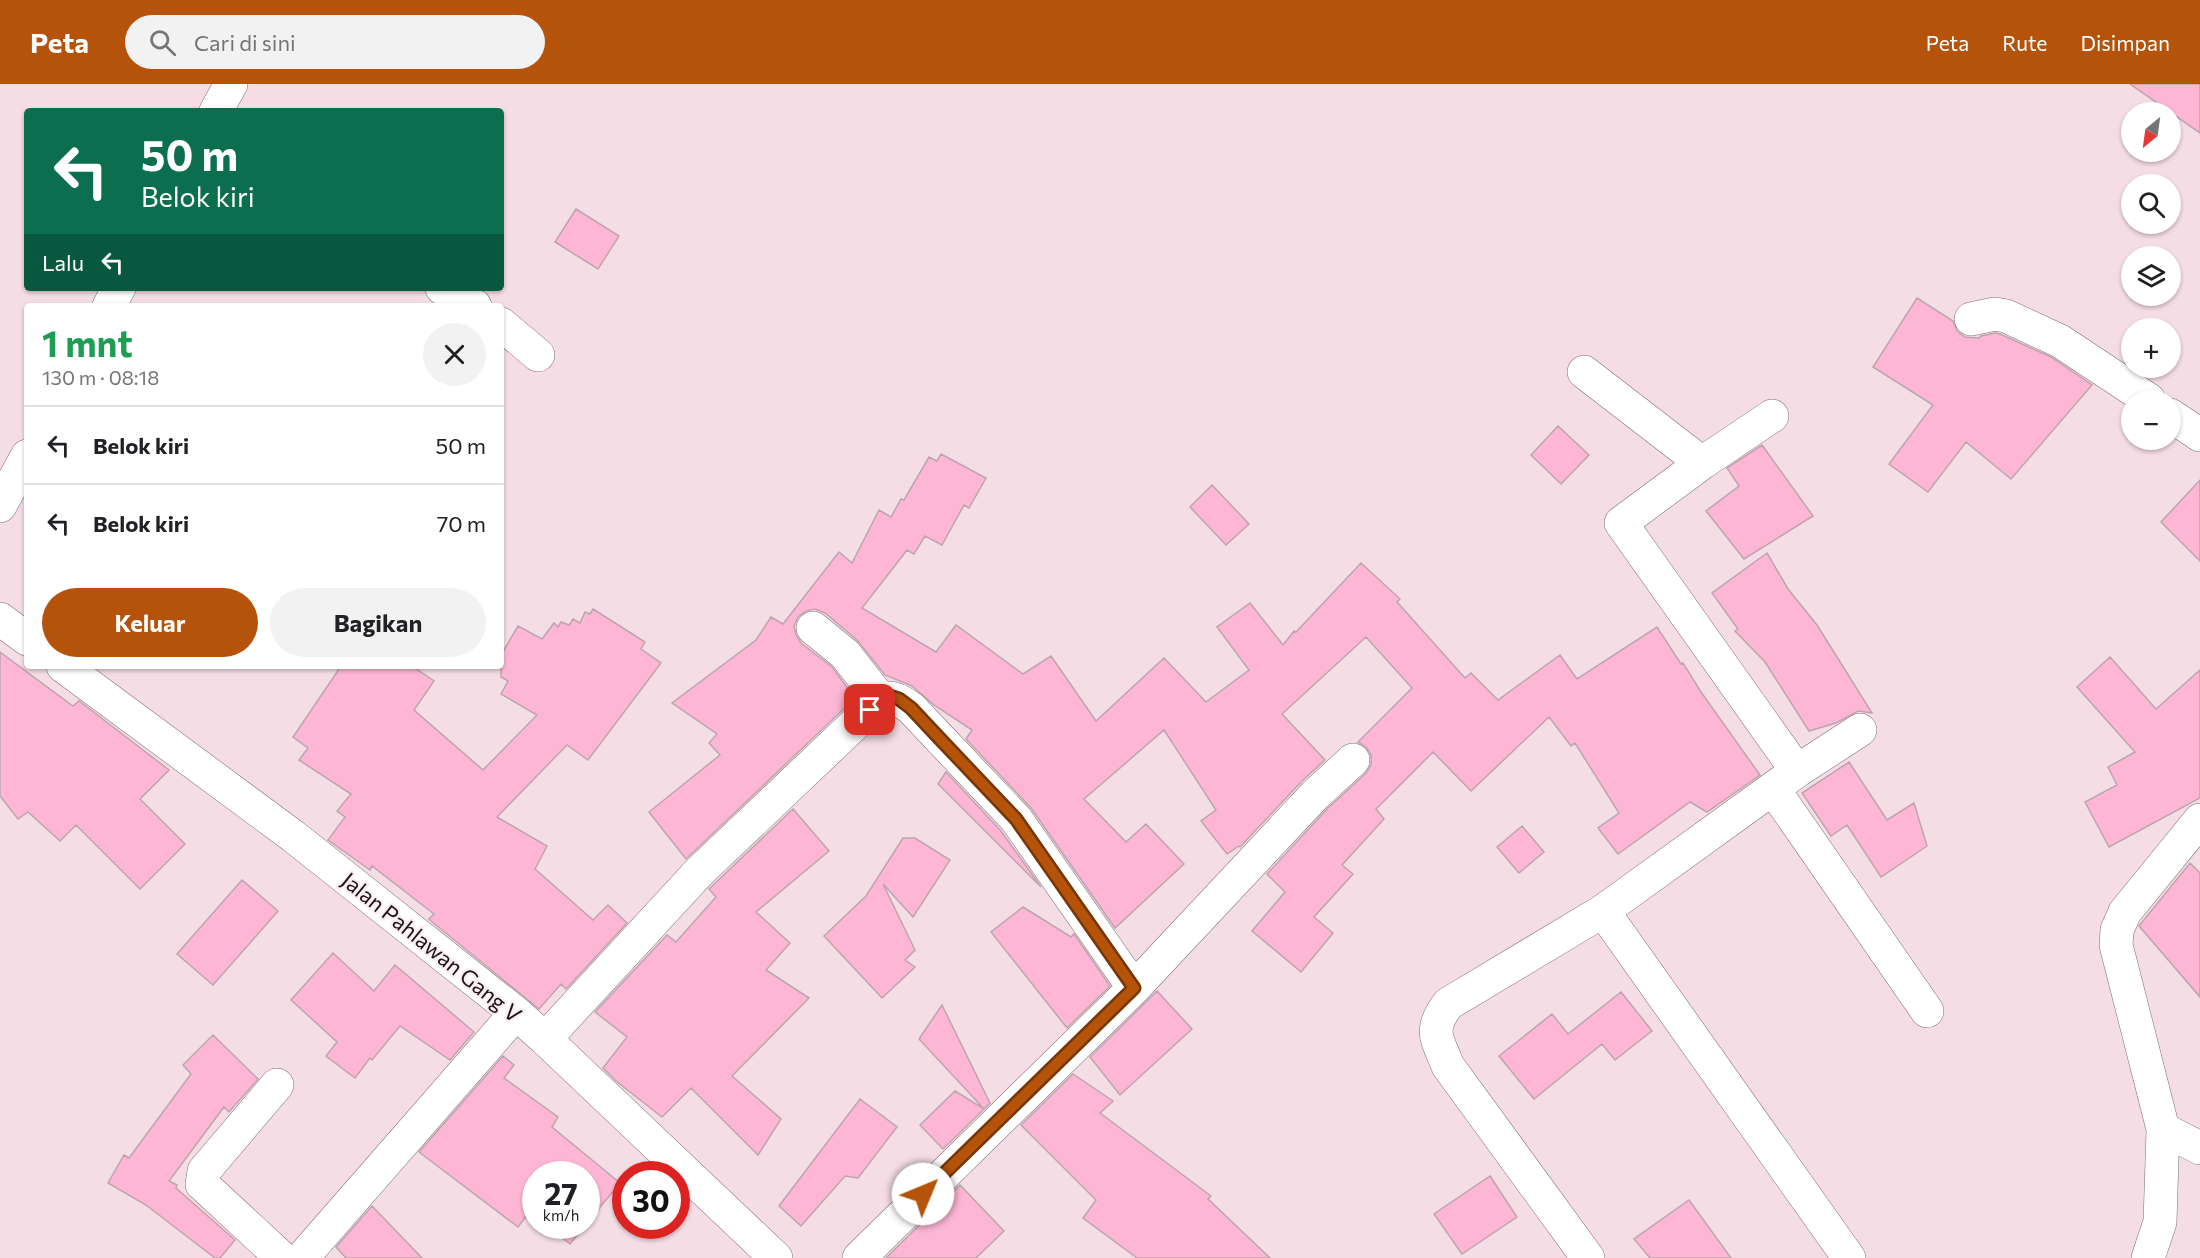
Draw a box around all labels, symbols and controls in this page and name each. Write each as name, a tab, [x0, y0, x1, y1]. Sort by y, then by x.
search box	[125, 15, 545, 69]
text: Peta	[30, 25, 89, 59]
icon: search	[146, 26, 179, 59]
text: Cari di sini	[194, 29, 296, 56]
text: Peta	[1926, 30, 1969, 55]
text: Rute	[2002, 30, 2047, 55]
text: Disimpan	[2080, 30, 2170, 55]
north arrow	[2121, 102, 2181, 162]
map controls	[2121, 102, 2181, 450]
text: 50 m	[141, 128, 238, 180]
icon: left	[42, 132, 120, 210]
button: search	[2121, 174, 2181, 234]
text: Belok kiri	[141, 180, 255, 213]
icon: left	[96, 246, 129, 279]
button: layers	[2121, 246, 2181, 306]
text: Lalu	[42, 249, 84, 276]
button: +	[2121, 318, 2181, 378]
text: 1 mnt	[42, 320, 133, 364]
button: close	[423, 323, 486, 386]
text: 130 m · 08:18	[42, 365, 159, 389]
button: −	[2121, 390, 2181, 450]
icon: left	[42, 429, 75, 462]
text: Belok kiri	[93, 432, 189, 459]
text: 50 m	[436, 432, 486, 459]
icon: left	[42, 507, 75, 540]
text: Belok kiri	[93, 510, 189, 537]
text: 70 m	[437, 510, 486, 537]
button: Keluar	[42, 588, 258, 657]
button: Bagikan	[270, 588, 486, 657]
pin	[844, 684, 895, 735]
icon: arrive	[853, 693, 886, 726]
street label: Jalan Pahlawan Gang V	[337, 866, 527, 1028]
speed limit sign: 30	[612, 1161, 690, 1239]
position arrow	[891, 1162, 955, 1226]
text: 27	[544, 1174, 578, 1211]
text: km/h	[543, 1206, 579, 1224]

